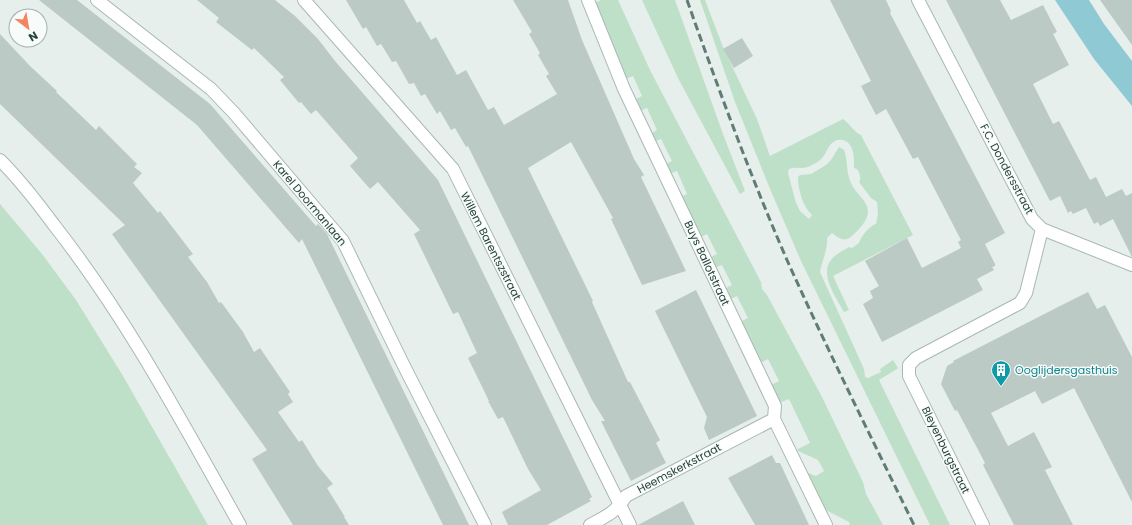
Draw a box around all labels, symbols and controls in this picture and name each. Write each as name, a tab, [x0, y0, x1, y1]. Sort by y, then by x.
north arrow	[8, 8, 48, 48]
text: N	[25, 28, 41, 46]
street label: F.C. Dondersstraat	[976, 121, 1038, 217]
street label: Karel Doormanlaan	[269, 157, 351, 249]
street label: Willem Barentszstraat	[457, 189, 525, 303]
street label: Buys Ballotstraat	[680, 218, 734, 308]
building icon: Ooglijdersgasthuis	[990, 359, 1012, 387]
place label: Ooglijdersgasthuis	[1015, 362, 1118, 378]
street label: Bleyenburgstraat	[918, 404, 974, 496]
street label: Heemskerkstraat	[634, 439, 724, 497]

